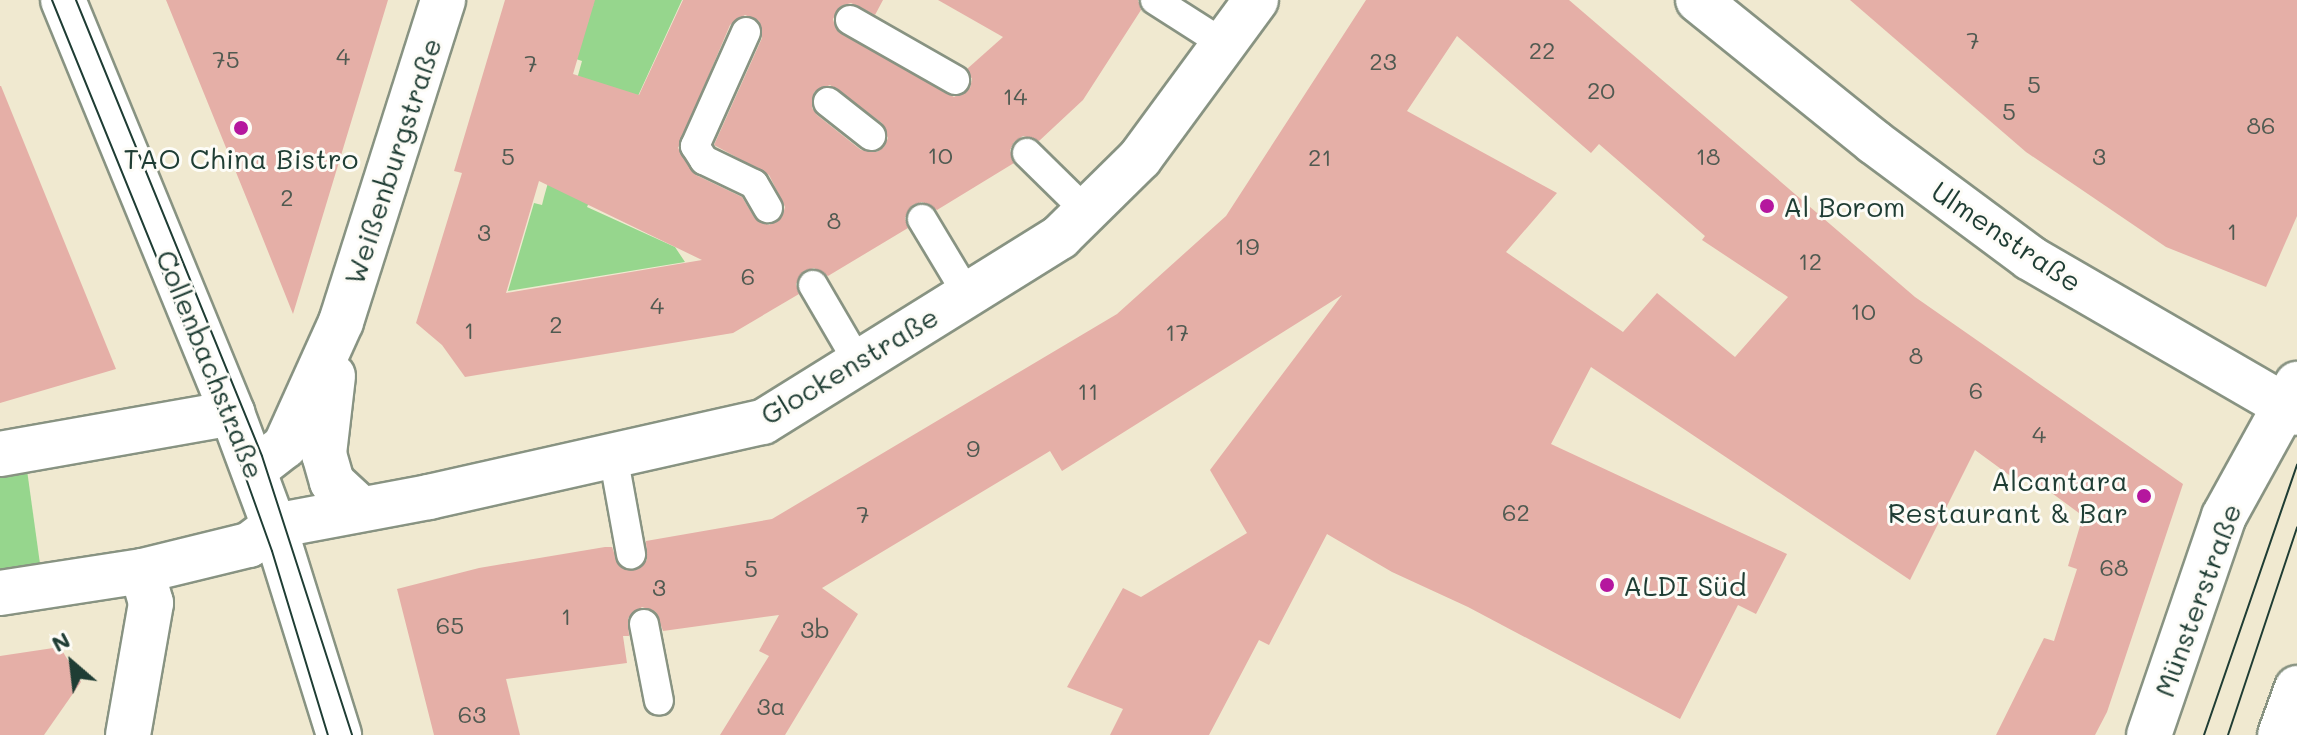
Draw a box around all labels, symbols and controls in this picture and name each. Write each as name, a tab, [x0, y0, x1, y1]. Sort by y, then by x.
house number: 7	[1966, 26, 1980, 54]
street label: Weißenburgstraße	[336, 34, 448, 288]
house number: 22	[1529, 36, 1555, 64]
house number: 4	[336, 42, 350, 70]
house number: 75	[212, 45, 240, 73]
house number: 23	[1369, 47, 1397, 75]
house number: 7	[524, 49, 538, 77]
house number: 5	[2027, 70, 2041, 98]
house number: 20	[1587, 76, 1615, 104]
house number: 14	[1003, 82, 1027, 110]
house number: 5	[2002, 97, 2016, 125]
house number: 86	[2246, 111, 2276, 139]
marker: TAO China Bistro	[232, 119, 250, 137]
place label: TAO China Bistro	[124, 141, 358, 175]
house number: 10	[927, 141, 953, 169]
house number: 5	[501, 142, 515, 170]
house number: 18	[1695, 142, 1721, 170]
house number: 3	[2092, 142, 2106, 170]
house number: 21	[1308, 143, 1332, 171]
street label: Ulmenstraße	[1926, 174, 2088, 298]
house number: 2	[280, 183, 294, 211]
place label: Al Borom	[1783, 189, 1905, 223]
marker: Al Borom	[1758, 197, 1776, 215]
house number: 8	[827, 206, 841, 234]
house number: 1	[2227, 217, 2237, 245]
house number: 3	[477, 218, 491, 246]
house number: 19	[1235, 232, 1259, 260]
street label: Collenbachstraße	[150, 245, 272, 483]
house number: 12	[1798, 247, 1822, 275]
house number: 6	[741, 262, 755, 290]
house number: 4	[650, 291, 664, 319]
house number: 10	[1850, 297, 1876, 325]
street label: Glockenstraße	[754, 299, 944, 431]
house number: 2	[549, 310, 563, 338]
house number: 1	[464, 316, 474, 344]
house number: 17	[1165, 318, 1189, 346]
house number: 8	[1909, 341, 1923, 369]
house number: 6	[1969, 376, 1983, 404]
house number: 11	[1077, 377, 1099, 405]
house number: 4	[2032, 420, 2046, 448]
house number: 9	[966, 434, 980, 462]
place label: Alcantara Restaurant & Bar	[1888, 463, 2128, 529]
marker: Alcantara Restaurant & Bar	[2135, 487, 2153, 505]
house number: 62	[1502, 498, 1530, 526]
street label: Münsterstraße	[2147, 499, 2247, 701]
house number: 7	[856, 500, 870, 528]
house number: 68	[2099, 553, 2129, 581]
house number: 5	[744, 554, 758, 582]
place label: ALDI Süd	[1623, 568, 1746, 602]
house number: 3	[652, 573, 666, 601]
marker: ALDI Süd	[1598, 576, 1616, 594]
house number: 1	[561, 602, 571, 630]
house number: 65	[436, 611, 464, 639]
house number: 3b	[800, 615, 830, 643]
north arrow	[32, 623, 112, 703]
text: N	[46, 625, 75, 658]
house number: 3a	[756, 692, 786, 720]
house number: 63	[458, 700, 486, 728]

